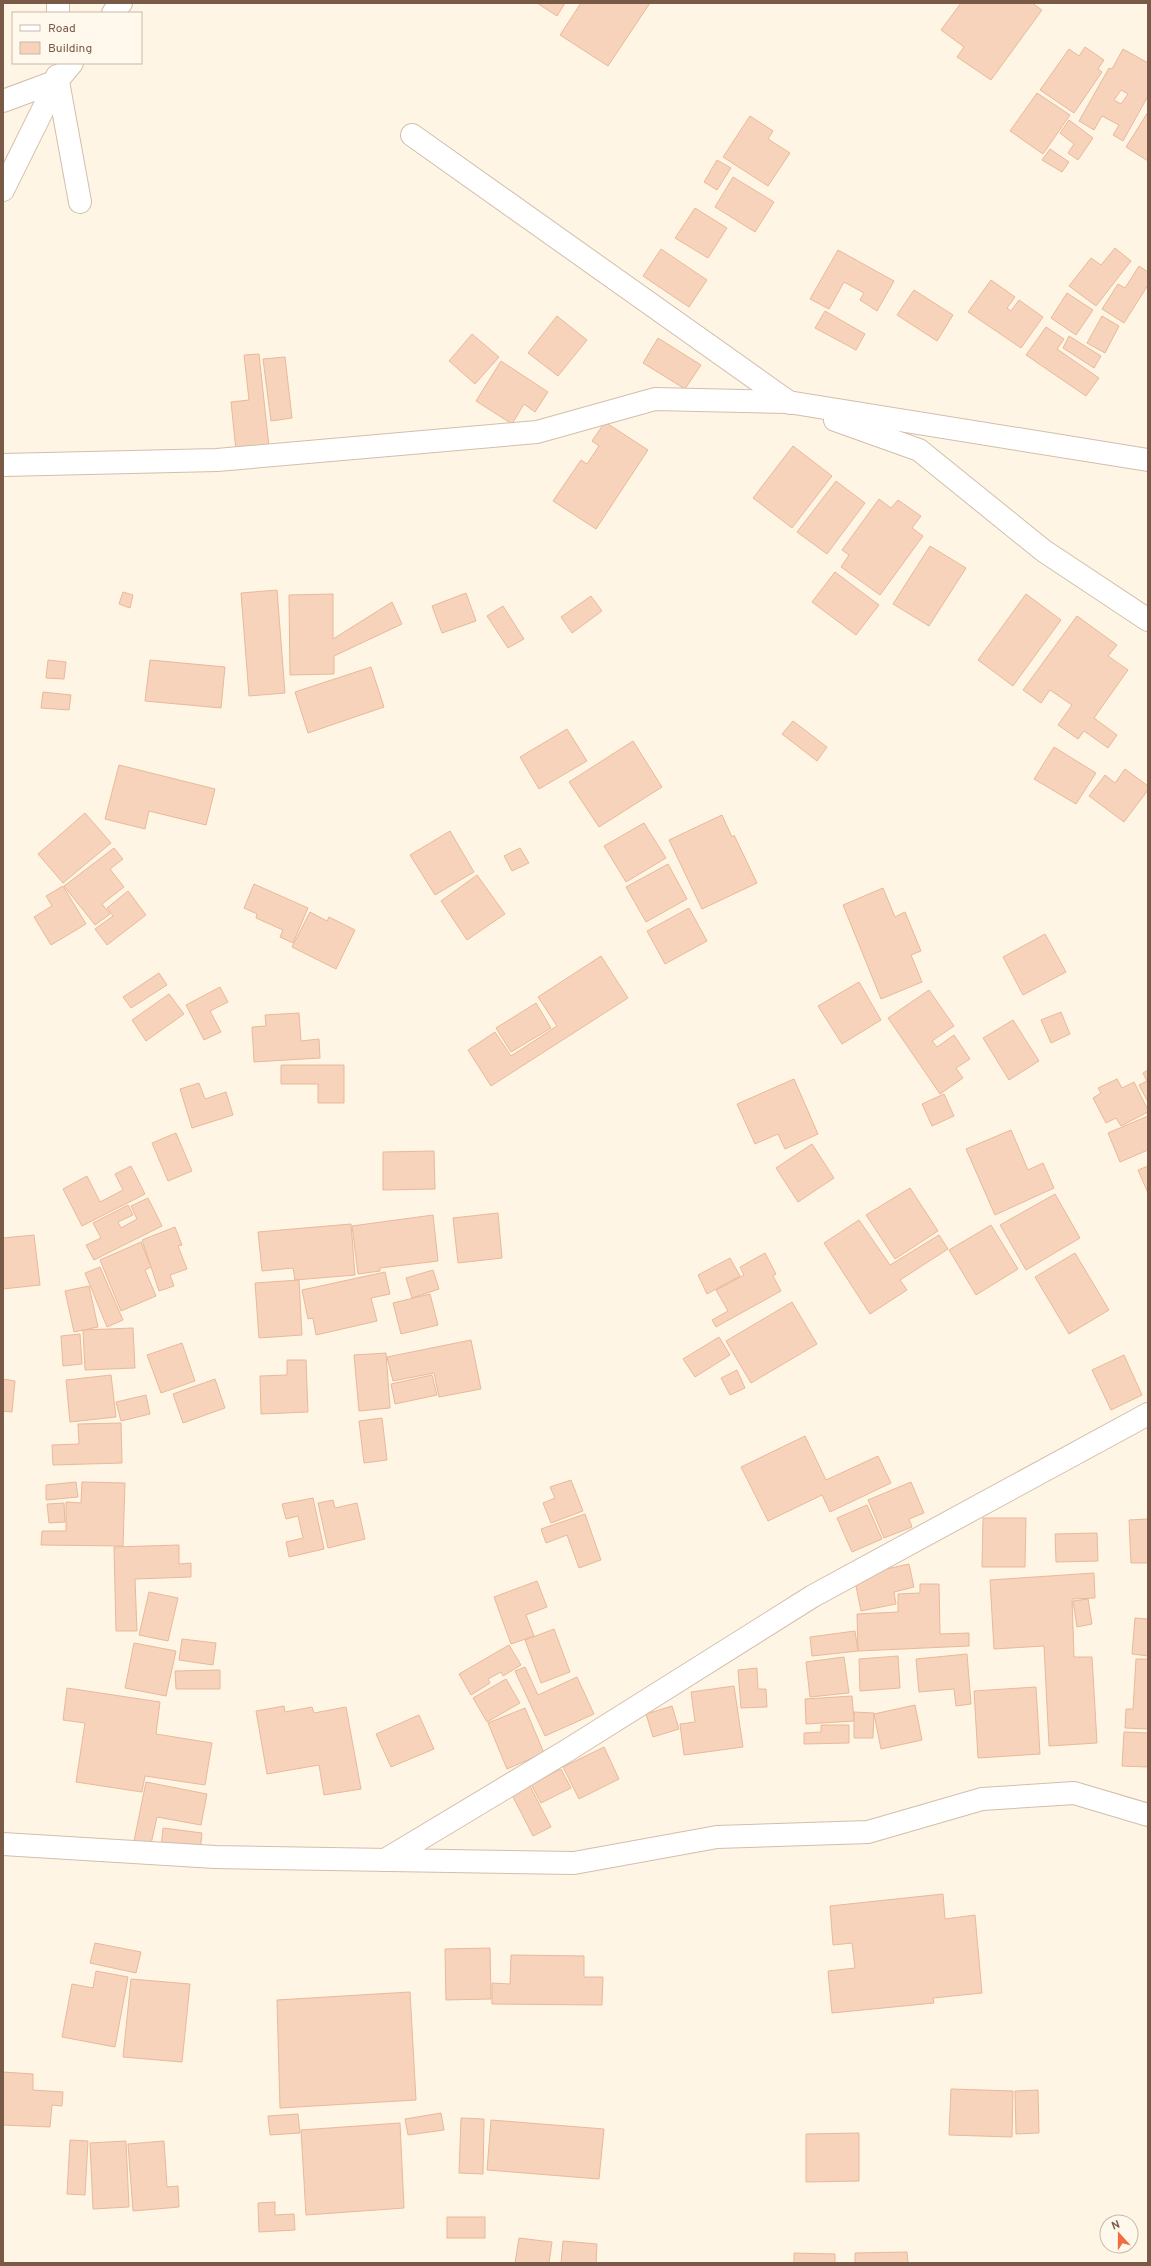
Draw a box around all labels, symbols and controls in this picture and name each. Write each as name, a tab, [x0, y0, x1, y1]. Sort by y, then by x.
legend	[12, 12, 142, 64]
text: Road	[48, 21, 76, 37]
text: Building	[48, 41, 92, 57]
north arrow	[1099, 2214, 1139, 2254]
text: N	[1110, 2218, 1122, 2234]

